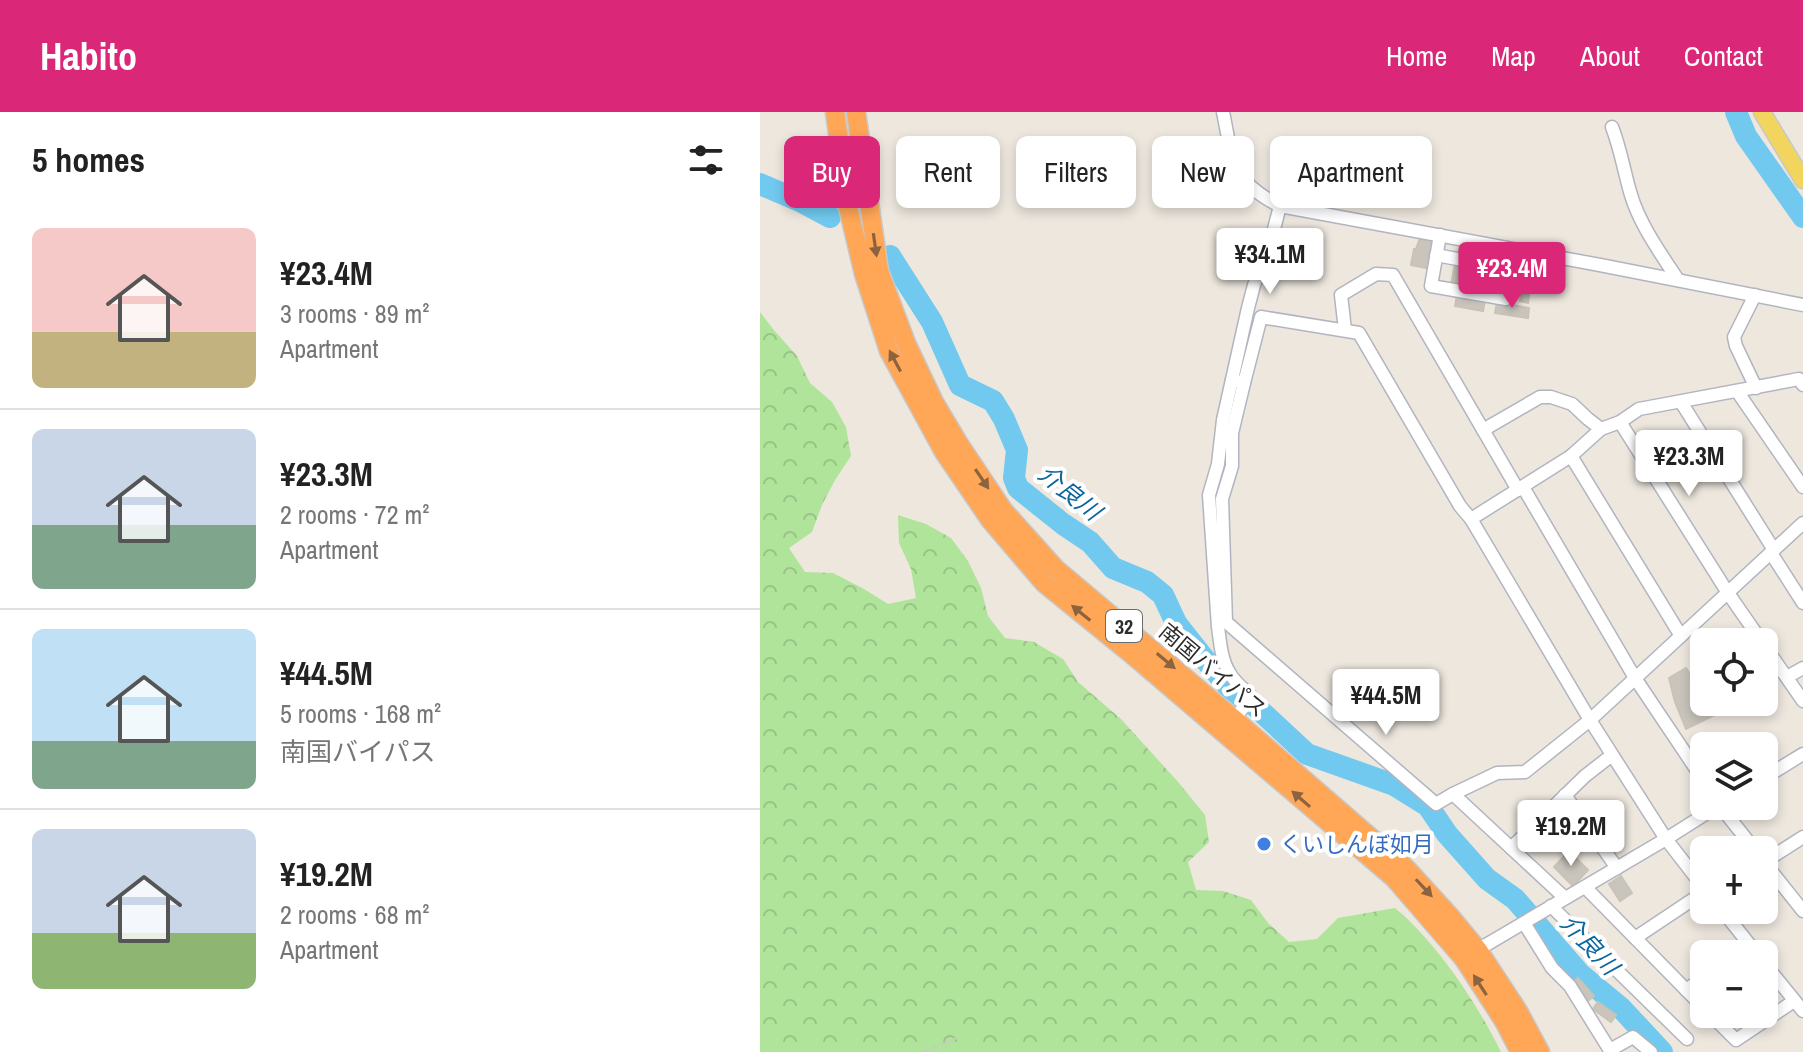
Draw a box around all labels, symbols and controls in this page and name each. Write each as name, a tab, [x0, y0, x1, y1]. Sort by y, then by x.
text: Habito	[40, 31, 137, 82]
text: Home	[1386, 37, 1447, 75]
text: Map	[1491, 37, 1536, 75]
text: About	[1580, 37, 1640, 75]
text: Contact	[1684, 37, 1763, 75]
chip: Buy	[784, 136, 880, 208]
chip: Rent	[896, 136, 1000, 208]
chip: Filters	[1016, 136, 1136, 208]
chip: New	[1152, 136, 1254, 208]
chip: Apartment	[1270, 136, 1432, 208]
text: 5 homes	[32, 137, 145, 183]
icon: filters	[684, 138, 728, 182]
pin: ¥34.1M	[1205, 228, 1335, 296]
one-way arrow	[869, 233, 882, 258]
text: ¥34.1M	[1234, 236, 1306, 271]
pin: ¥23.4M	[1447, 242, 1577, 310]
text: ¥23.4M	[280, 250, 373, 296]
text: ¥23.4M	[1476, 250, 1548, 285]
icon: home	[96, 260, 192, 356]
text: 3 rooms · 89 m²	[280, 296, 429, 331]
text: Apartment	[280, 331, 378, 366]
one-way arrow	[889, 349, 902, 372]
pin: ¥23.3M	[1624, 430, 1754, 498]
text: ¥23.3M	[1653, 438, 1725, 473]
text: ¥23.3M	[280, 451, 373, 497]
water label: 介良川	[1032, 457, 1110, 529]
icon: home	[96, 461, 192, 557]
one-way arrow	[974, 468, 989, 490]
text: 2 rooms · 72 m²	[280, 497, 429, 532]
text: Apartment	[280, 532, 378, 567]
one-way arrow	[1071, 605, 1091, 622]
road number: 32	[1106, 610, 1142, 642]
street label: 南国バイパス	[1153, 616, 1273, 724]
map controls	[1690, 628, 1778, 1028]
button: locate	[1690, 628, 1778, 716]
text: ¥44.5M	[280, 650, 373, 696]
one-way arrow	[1155, 652, 1175, 669]
icon: home	[96, 661, 192, 757]
pin: ¥44.5M	[1321, 669, 1451, 737]
text: ¥44.5M	[1350, 677, 1422, 712]
text: 5 rooms · 168 m²	[280, 696, 441, 731]
button: layers	[1690, 732, 1778, 820]
text: 南国バイパス	[280, 734, 435, 769]
one-way arrow	[1291, 791, 1311, 808]
pin: ¥19.2M	[1506, 800, 1636, 868]
text: ¥19.2M	[1535, 808, 1607, 843]
place label: くいしんぼ如月	[1280, 829, 1434, 859]
marker: くいしんぼ如月	[1255, 835, 1273, 853]
button: +	[1690, 836, 1778, 924]
text: ¥19.2M	[280, 851, 373, 897]
icon: home	[96, 861, 192, 957]
one-way arrow	[1415, 878, 1433, 897]
text: 2 rooms · 68 m²	[280, 897, 429, 932]
water label: 介良川	[1554, 907, 1628, 983]
text: Apartment	[280, 932, 378, 967]
button: −	[1690, 940, 1778, 1028]
one-way arrow	[1474, 974, 1488, 996]

